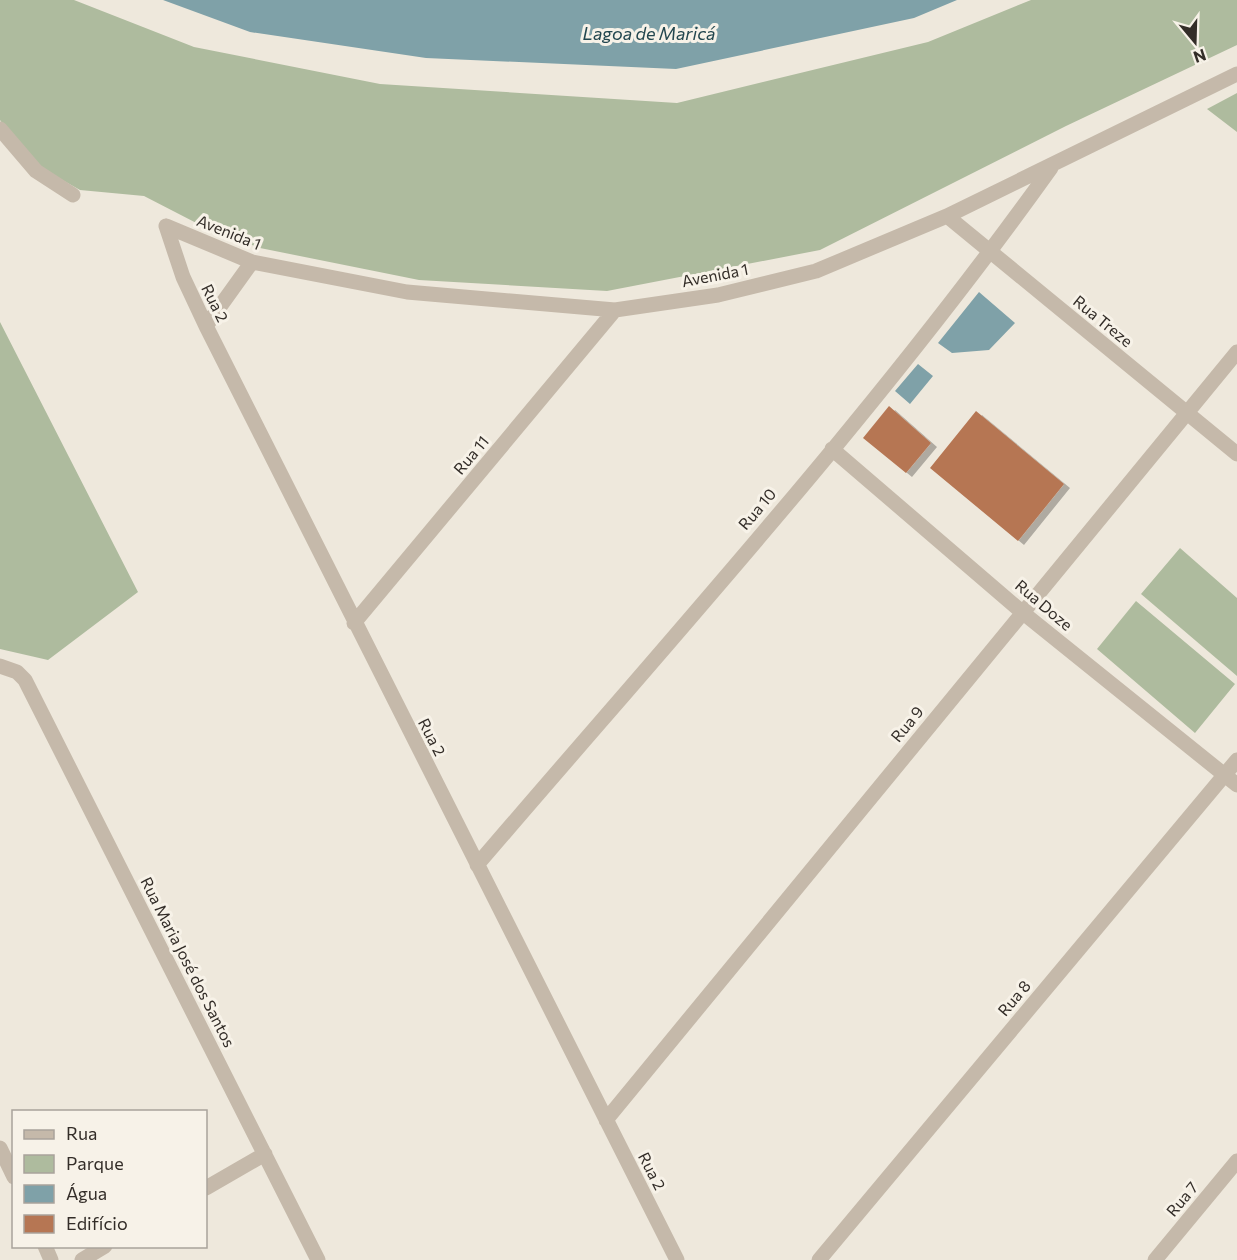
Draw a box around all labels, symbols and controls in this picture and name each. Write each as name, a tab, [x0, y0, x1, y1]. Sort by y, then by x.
north arrow	[1165, 12, 1225, 72]
water label: Lagoa de Maricá	[583, 22, 716, 44]
text: N	[1191, 46, 1209, 68]
street label: Avenida 1	[194, 210, 264, 253]
street label: Avenida 1	[680, 259, 750, 290]
street label: Rua 2	[198, 281, 233, 325]
street label: Rua Treze	[1070, 291, 1137, 350]
street label: Rua 11	[449, 431, 492, 478]
street label: Rua 10	[734, 484, 779, 533]
street label: Rua Doze	[1012, 575, 1077, 634]
street label: Rua 9	[886, 702, 927, 745]
street label: Rua 2	[415, 715, 450, 759]
street label: Rua Maria José dos Santos	[137, 874, 240, 1050]
street label: Rua 8	[993, 976, 1034, 1019]
legend	[12, 1110, 207, 1248]
text: Rua	[66, 1122, 97, 1144]
street label: Rua 2	[635, 1149, 670, 1193]
text: Parque	[66, 1152, 124, 1174]
street label: Rua 7	[1162, 1177, 1202, 1220]
text: Água	[66, 1182, 107, 1204]
text: Edifício	[66, 1212, 128, 1234]

